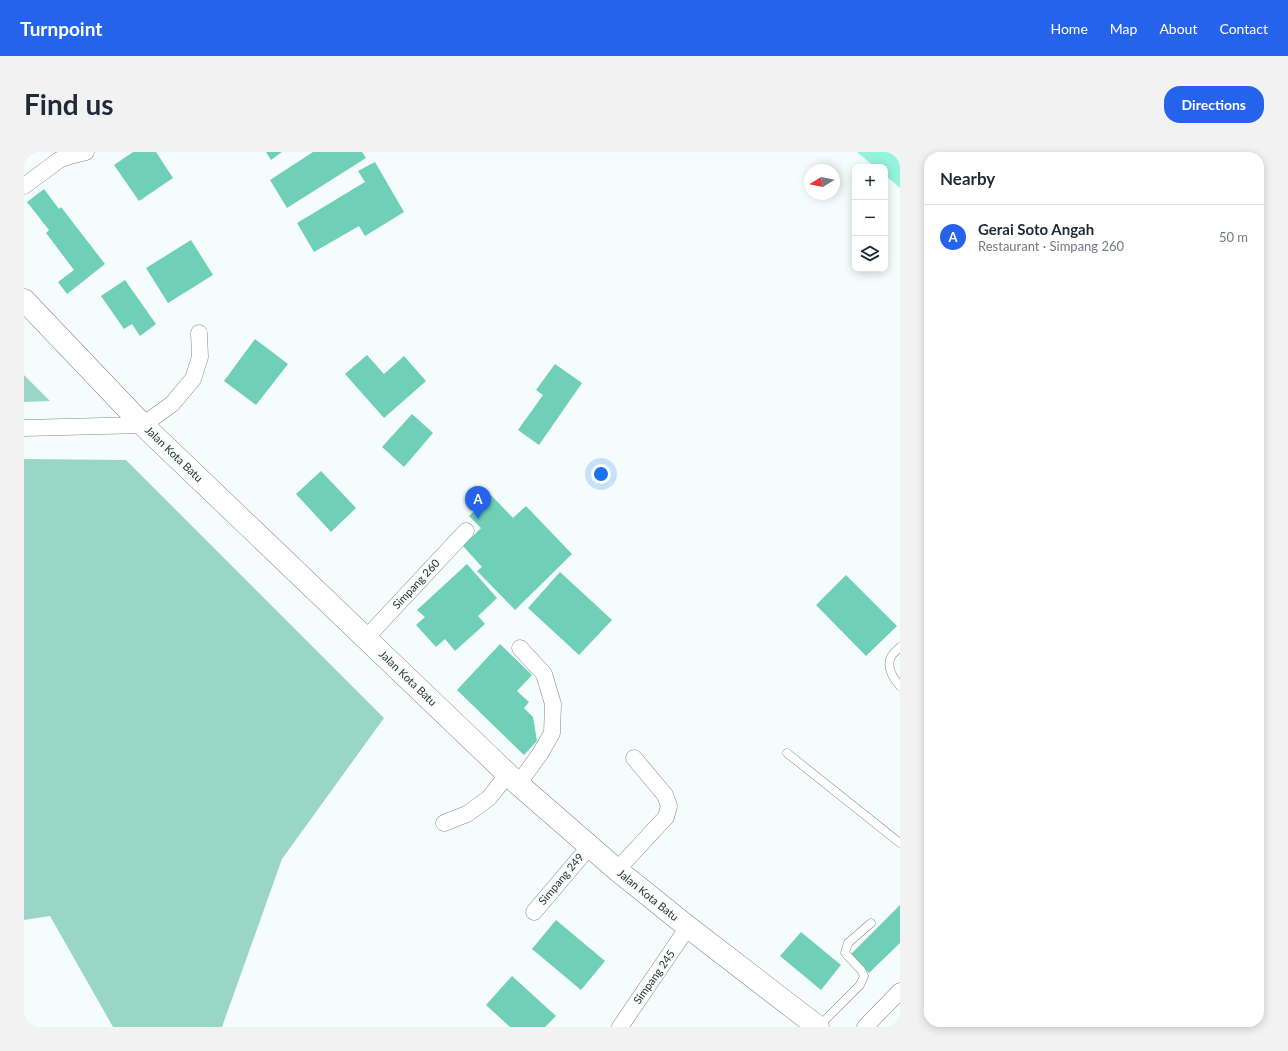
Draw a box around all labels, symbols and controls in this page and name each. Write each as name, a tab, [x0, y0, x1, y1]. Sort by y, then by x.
text: Turnpoint	[20, 17, 102, 40]
text: Home	[1050, 20, 1088, 37]
text: Map	[1110, 20, 1137, 37]
text: About	[1159, 20, 1197, 37]
text: Contact	[1219, 20, 1268, 37]
button: Directions	[1164, 86, 1264, 123]
text: Find us	[24, 87, 114, 121]
north arrow	[804, 164, 840, 200]
map controls	[852, 164, 888, 272]
button: +	[852, 164, 888, 200]
text: Nearby	[940, 168, 995, 189]
button: −	[852, 200, 888, 236]
text: Gerai Soto Angah	[978, 220, 1094, 238]
text: A	[948, 229, 958, 245]
text: 50 m	[1219, 229, 1248, 245]
button: layers	[852, 236, 888, 272]
text: Restaurant · Simpang 260	[978, 238, 1124, 254]
street label: Jalan Kota Batu	[143, 423, 206, 484]
your location	[591, 464, 611, 484]
pin: A	[465, 486, 491, 519]
street label: Simpang 260	[389, 556, 442, 611]
street label: Jalan Kota Batu	[377, 647, 440, 708]
street label: Simpang 249	[535, 850, 586, 907]
street label: Jalan Kota Batu	[615, 866, 681, 923]
street label: Simpang 245	[630, 947, 677, 1006]

